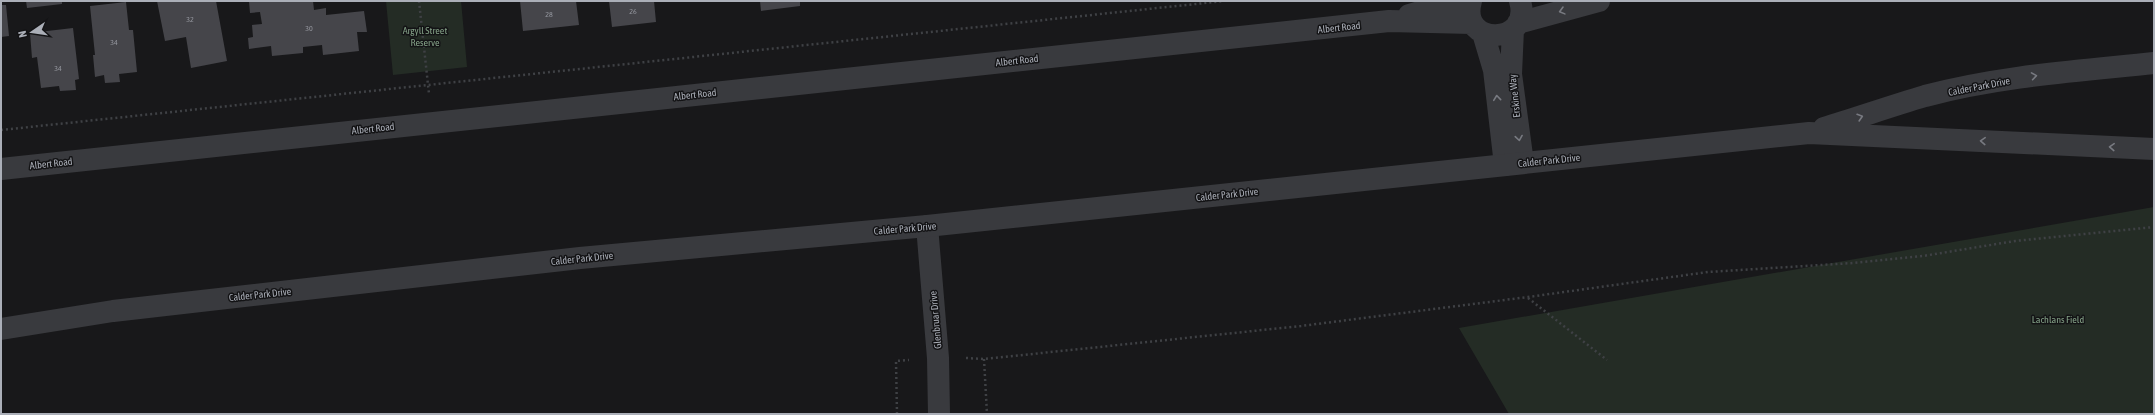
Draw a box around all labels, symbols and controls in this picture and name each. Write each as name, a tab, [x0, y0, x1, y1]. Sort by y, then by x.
one-way arrow	[1558, 6, 1565, 15]
house number: 26	[629, 7, 637, 16]
house number: 28	[545, 10, 553, 19]
north arrow	[12, 12, 52, 52]
house number: 32	[186, 15, 194, 24]
street label: Albert Road	[1317, 20, 1361, 35]
house number: 30	[305, 24, 313, 33]
park label: Argyll Street Reserve	[403, 25, 447, 48]
text: N	[16, 30, 29, 39]
house number: 34	[110, 38, 118, 47]
street label: Albert Road	[995, 53, 1039, 68]
house number: 34	[54, 64, 62, 73]
one-way arrow	[2031, 72, 2037, 81]
street label: Erskine Way	[1507, 74, 1522, 118]
street label: Calder Park Drive	[1947, 75, 2011, 98]
street label: Albert Road	[673, 87, 717, 102]
one-way arrow	[1493, 95, 1502, 101]
one-way arrow	[1856, 113, 1863, 122]
street label: Albert Road	[351, 121, 395, 136]
one-way arrow	[1514, 135, 1523, 141]
one-way arrow	[1980, 137, 1986, 145]
one-way arrow	[2109, 143, 2116, 152]
street label: Calder Park Drive	[1517, 152, 1581, 169]
street label: Albert Road	[29, 156, 73, 171]
street label: Calder Park Drive	[1195, 186, 1259, 203]
street label: Calder Park Drive	[873, 220, 937, 237]
street label: Calder Park Drive	[550, 250, 614, 267]
street label: Calder Park Drive	[228, 286, 292, 303]
street label: Glenbruar Drive	[927, 290, 944, 349]
park label: Lachlans Field	[2032, 314, 2084, 325]

